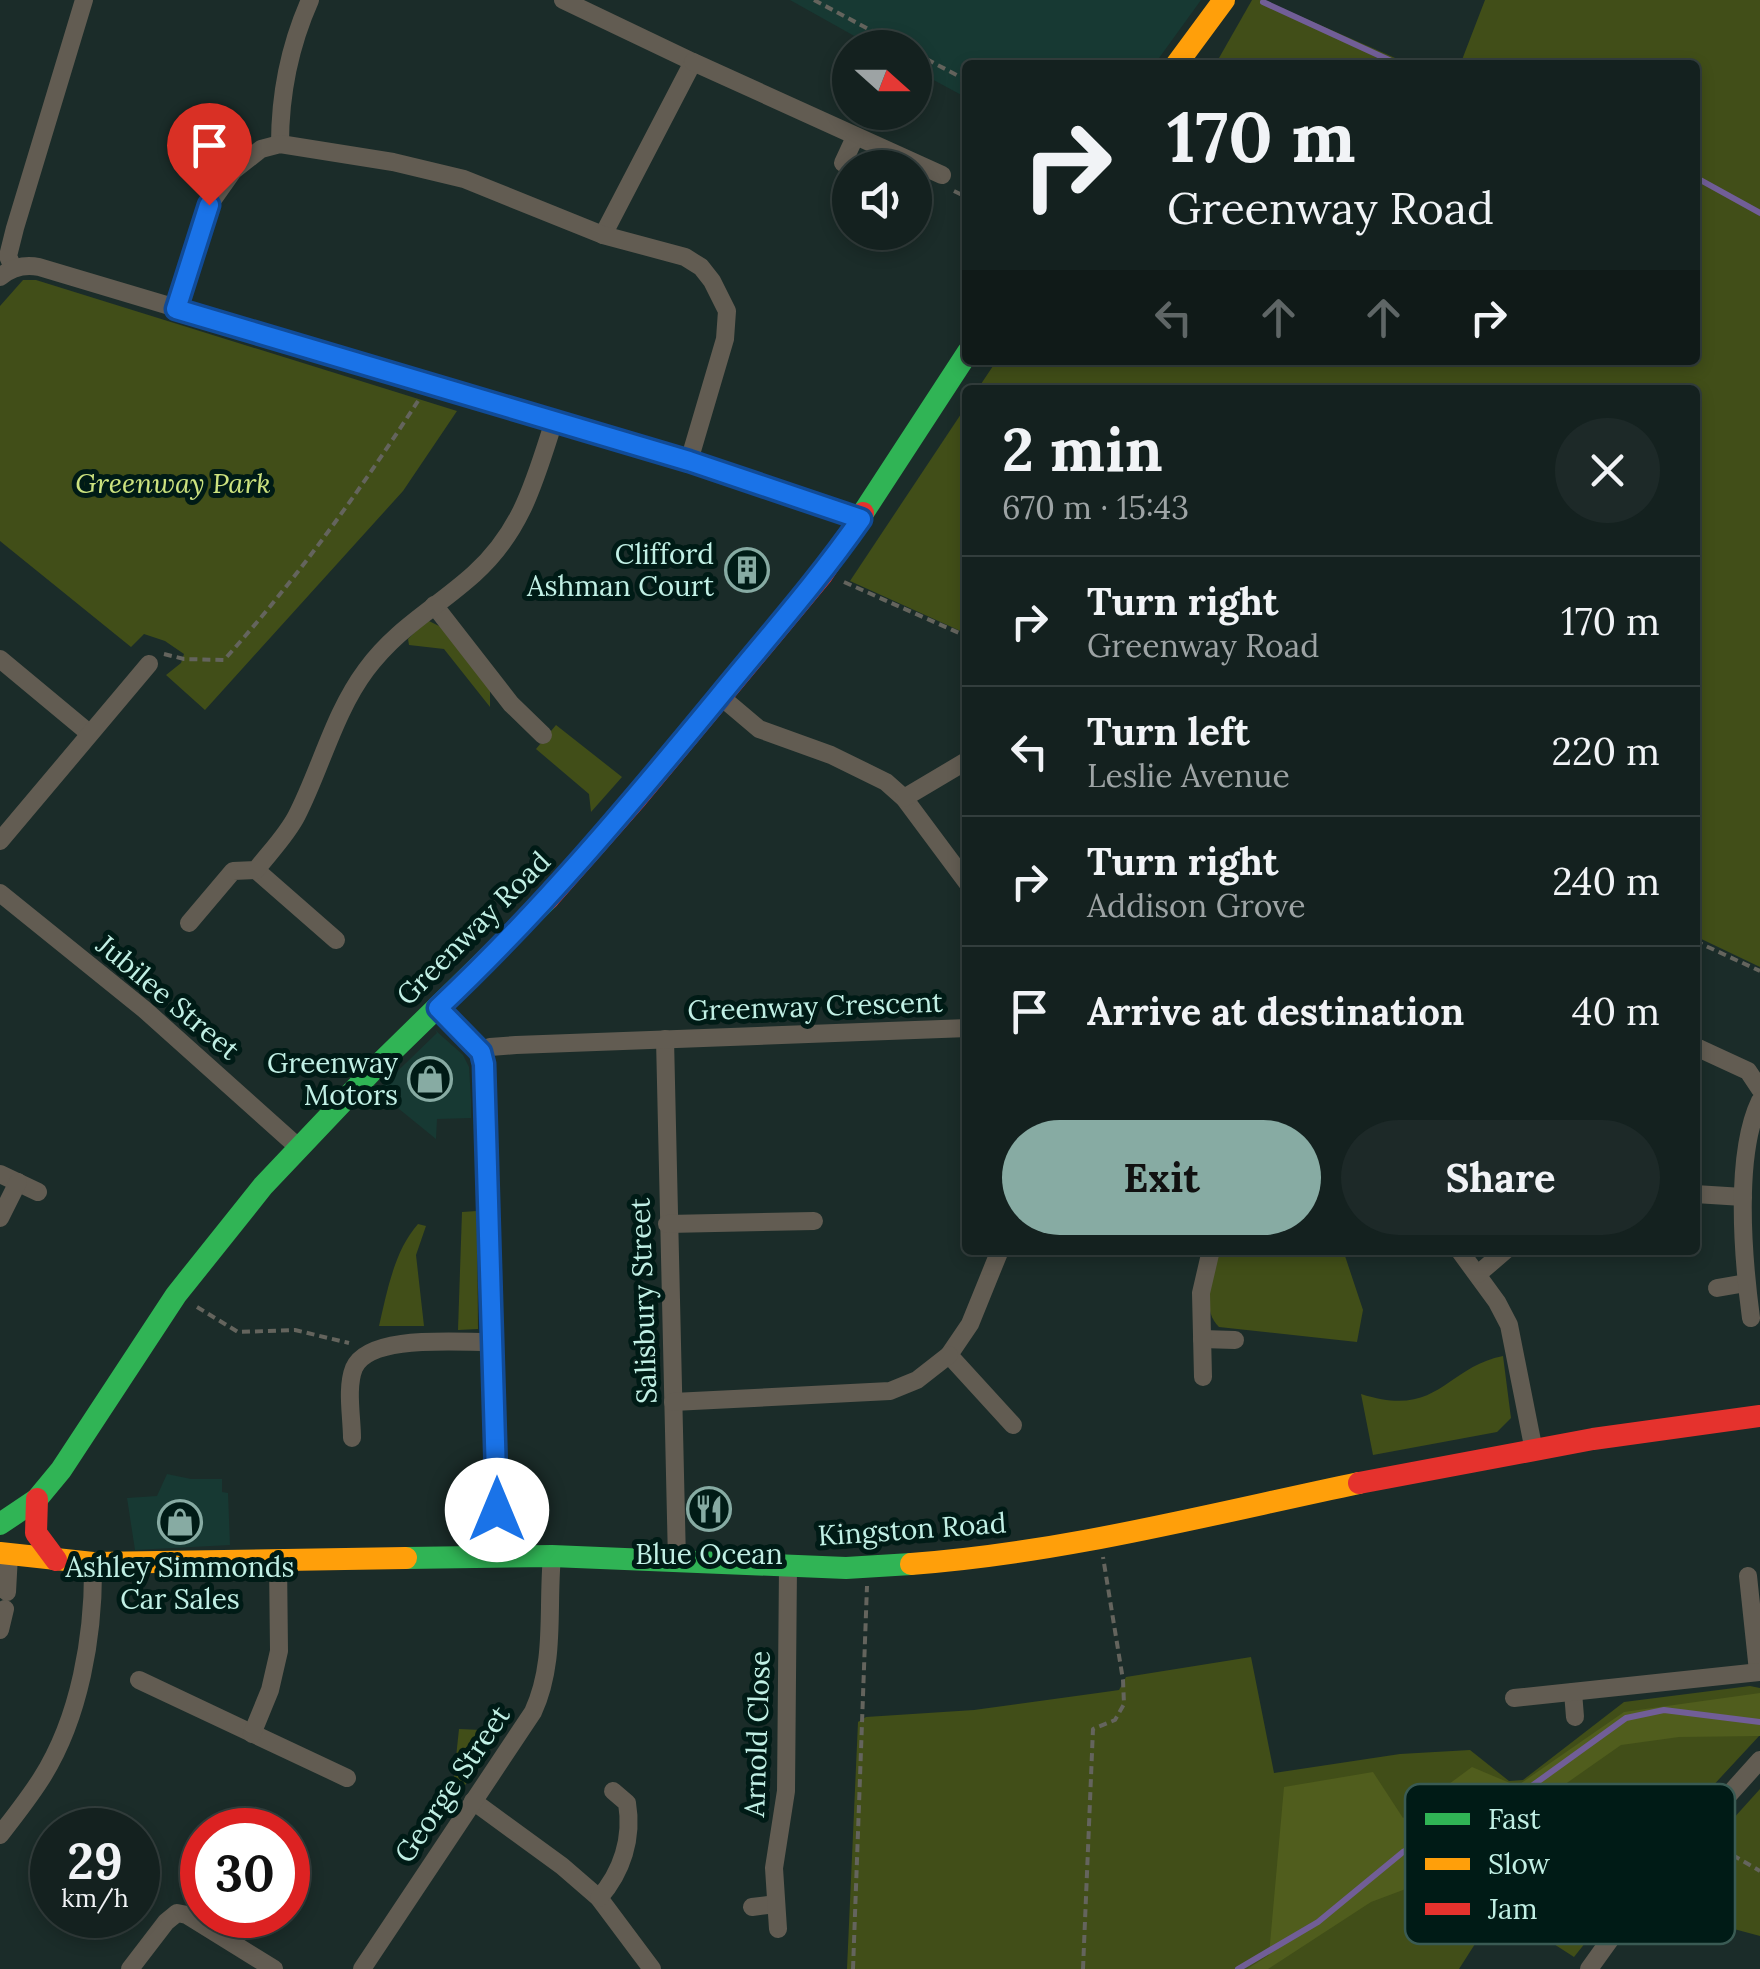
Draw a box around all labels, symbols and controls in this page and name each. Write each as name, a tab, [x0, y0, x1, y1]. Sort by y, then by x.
north arrow	[832, 30, 932, 130]
map controls	[832, 30, 932, 250]
text: 170 m	[1167, 92, 1356, 181]
icon: right	[1002, 100, 1132, 230]
pin	[167, 103, 252, 206]
icon: arrive	[182, 118, 237, 173]
button: sound	[832, 150, 932, 250]
text: Greenway Road	[1167, 179, 1494, 236]
icon: left	[1146, 290, 1201, 345]
icon: ahead	[1251, 290, 1306, 345]
icon: ahead	[1356, 290, 1411, 345]
icon: right	[1461, 290, 1516, 345]
text: 2 min	[1002, 411, 1163, 487]
button: close	[1555, 418, 1660, 523]
park label: Greenway Park	[75, 465, 271, 501]
text: 670 m · 15:43	[1002, 487, 1189, 528]
place label: Clifford Ashman Court	[526, 536, 714, 604]
building icon: Clifford Ashman Court	[724, 547, 770, 593]
text: Turn right	[1087, 577, 1278, 625]
icon: right	[1002, 594, 1057, 649]
text: 170 m	[1561, 597, 1660, 645]
text: Greenway Road	[1087, 625, 1319, 666]
text: Turn left	[1087, 707, 1250, 755]
icon: left	[1002, 724, 1057, 779]
text: 220 m	[1552, 727, 1660, 775]
text: Leslie Avenue	[1087, 755, 1290, 796]
text: Turn right	[1087, 837, 1278, 885]
street label: Greenway Road	[388, 843, 558, 1013]
icon: right	[1002, 854, 1057, 909]
text: 240 m	[1552, 857, 1660, 905]
text: Addison Grove	[1087, 885, 1306, 926]
street label: Jubilee Street	[88, 926, 247, 1067]
street label: Greenway Crescent	[687, 984, 944, 1028]
icon: arrive	[1002, 984, 1057, 1039]
text: Arrive at destination	[1087, 987, 1464, 1035]
text: 40 m	[1572, 987, 1660, 1035]
place label: Greenway Motors	[267, 1045, 398, 1113]
shop icon: Greenway Motors	[407, 1056, 453, 1102]
button: Exit	[1002, 1120, 1321, 1235]
button: Share	[1341, 1120, 1660, 1235]
street label: Salisbury Street	[621, 1197, 665, 1405]
position arrow	[445, 1458, 549, 1562]
restaurant icon: Blue Ocean	[686, 1486, 732, 1532]
shop icon: Ashley Simmonds Car Sales	[157, 1499, 203, 1545]
street label: Kingston Road	[816, 1504, 1008, 1554]
place label: Blue Ocean	[635, 1536, 783, 1572]
place label: Ashley Simmonds Car Sales	[65, 1549, 294, 1617]
street label: Arnold Close	[736, 1650, 778, 1819]
street label: George Street	[386, 1698, 518, 1870]
legend	[1405, 1784, 1735, 1944]
text: Fast	[1488, 1801, 1541, 1837]
speed limit sign: 30	[180, 1808, 310, 1938]
text: 29	[67, 1829, 123, 1893]
text: Slow	[1488, 1846, 1551, 1882]
text: km/h	[61, 1882, 129, 1914]
text: Jam	[1487, 1891, 1538, 1927]

